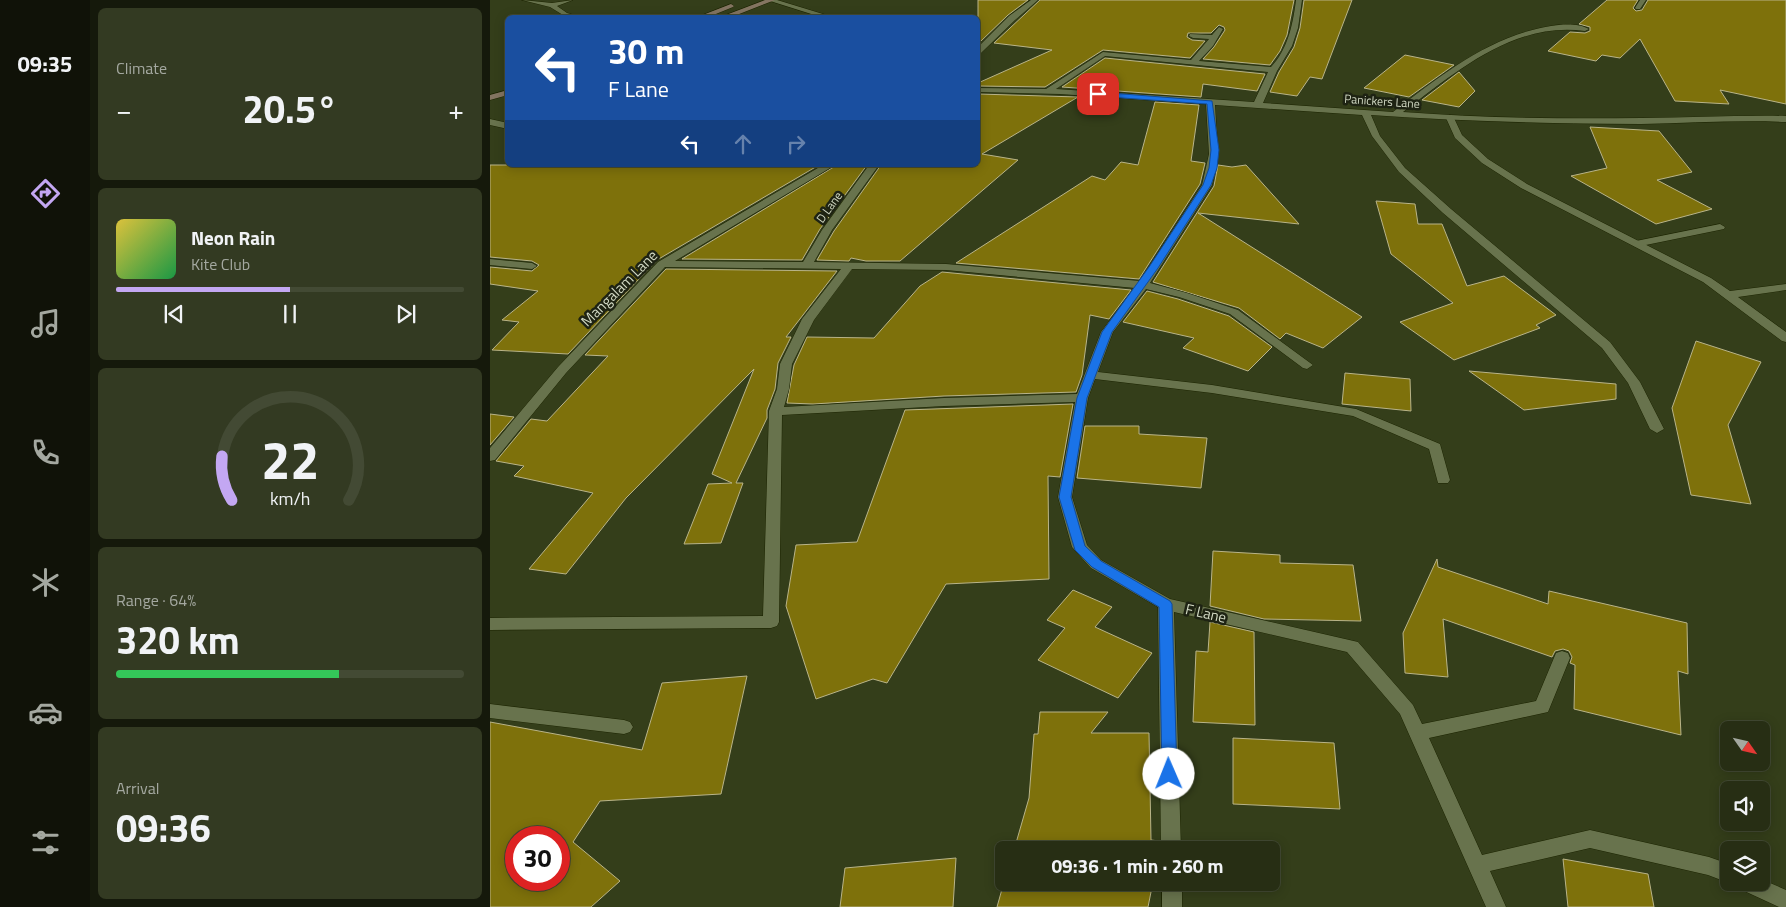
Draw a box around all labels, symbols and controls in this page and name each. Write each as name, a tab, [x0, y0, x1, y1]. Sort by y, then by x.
text: 30 m	[608, 24, 684, 78]
icon: left	[525, 35, 590, 100]
text: 09:35	[18, 47, 72, 81]
text: Climate	[116, 56, 167, 80]
text: F Lane	[608, 72, 669, 106]
pin	[1077, 73, 1119, 115]
text: 20.5°	[243, 80, 337, 138]
icon: arrive	[1084, 80, 1112, 108]
text: −	[116, 88, 132, 131]
text: +	[448, 88, 464, 131]
street label: Panickers Lane	[1344, 89, 1420, 113]
icon: left	[676, 130, 704, 158]
icon: ahead	[729, 130, 757, 158]
icon: right	[782, 130, 810, 158]
icon: directions	[28, 176, 63, 211]
street label: D Lane	[811, 187, 847, 227]
text: Neon Rain	[191, 223, 275, 252]
street label: Mangalam Lane	[575, 244, 663, 332]
text: Kite Club	[191, 252, 250, 276]
icon: previous	[160, 300, 188, 328]
icon: pause	[276, 300, 304, 328]
icon: next	[392, 300, 420, 328]
icon: music	[28, 306, 63, 341]
text: 22	[261, 420, 319, 499]
icon: phone	[28, 435, 63, 470]
text: km/h	[270, 485, 310, 512]
icon: climate	[28, 565, 63, 600]
text: Range · 64%	[116, 588, 196, 612]
street label: F Lane	[1183, 597, 1229, 629]
text: 320 km	[116, 611, 240, 669]
icon: car	[28, 695, 63, 730]
north arrow	[1720, 721, 1770, 771]
map controls	[1720, 721, 1770, 891]
position arrow	[1142, 747, 1194, 799]
text: Arrival	[116, 776, 159, 800]
button: sound	[1720, 781, 1770, 831]
text: 09:36	[116, 799, 211, 857]
icon: filters	[28, 825, 63, 860]
speed limit sign: 30	[505, 826, 570, 891]
button: layers	[1720, 841, 1770, 891]
text: 09:36 · 1 min · 260 m	[1051, 851, 1224, 880]

